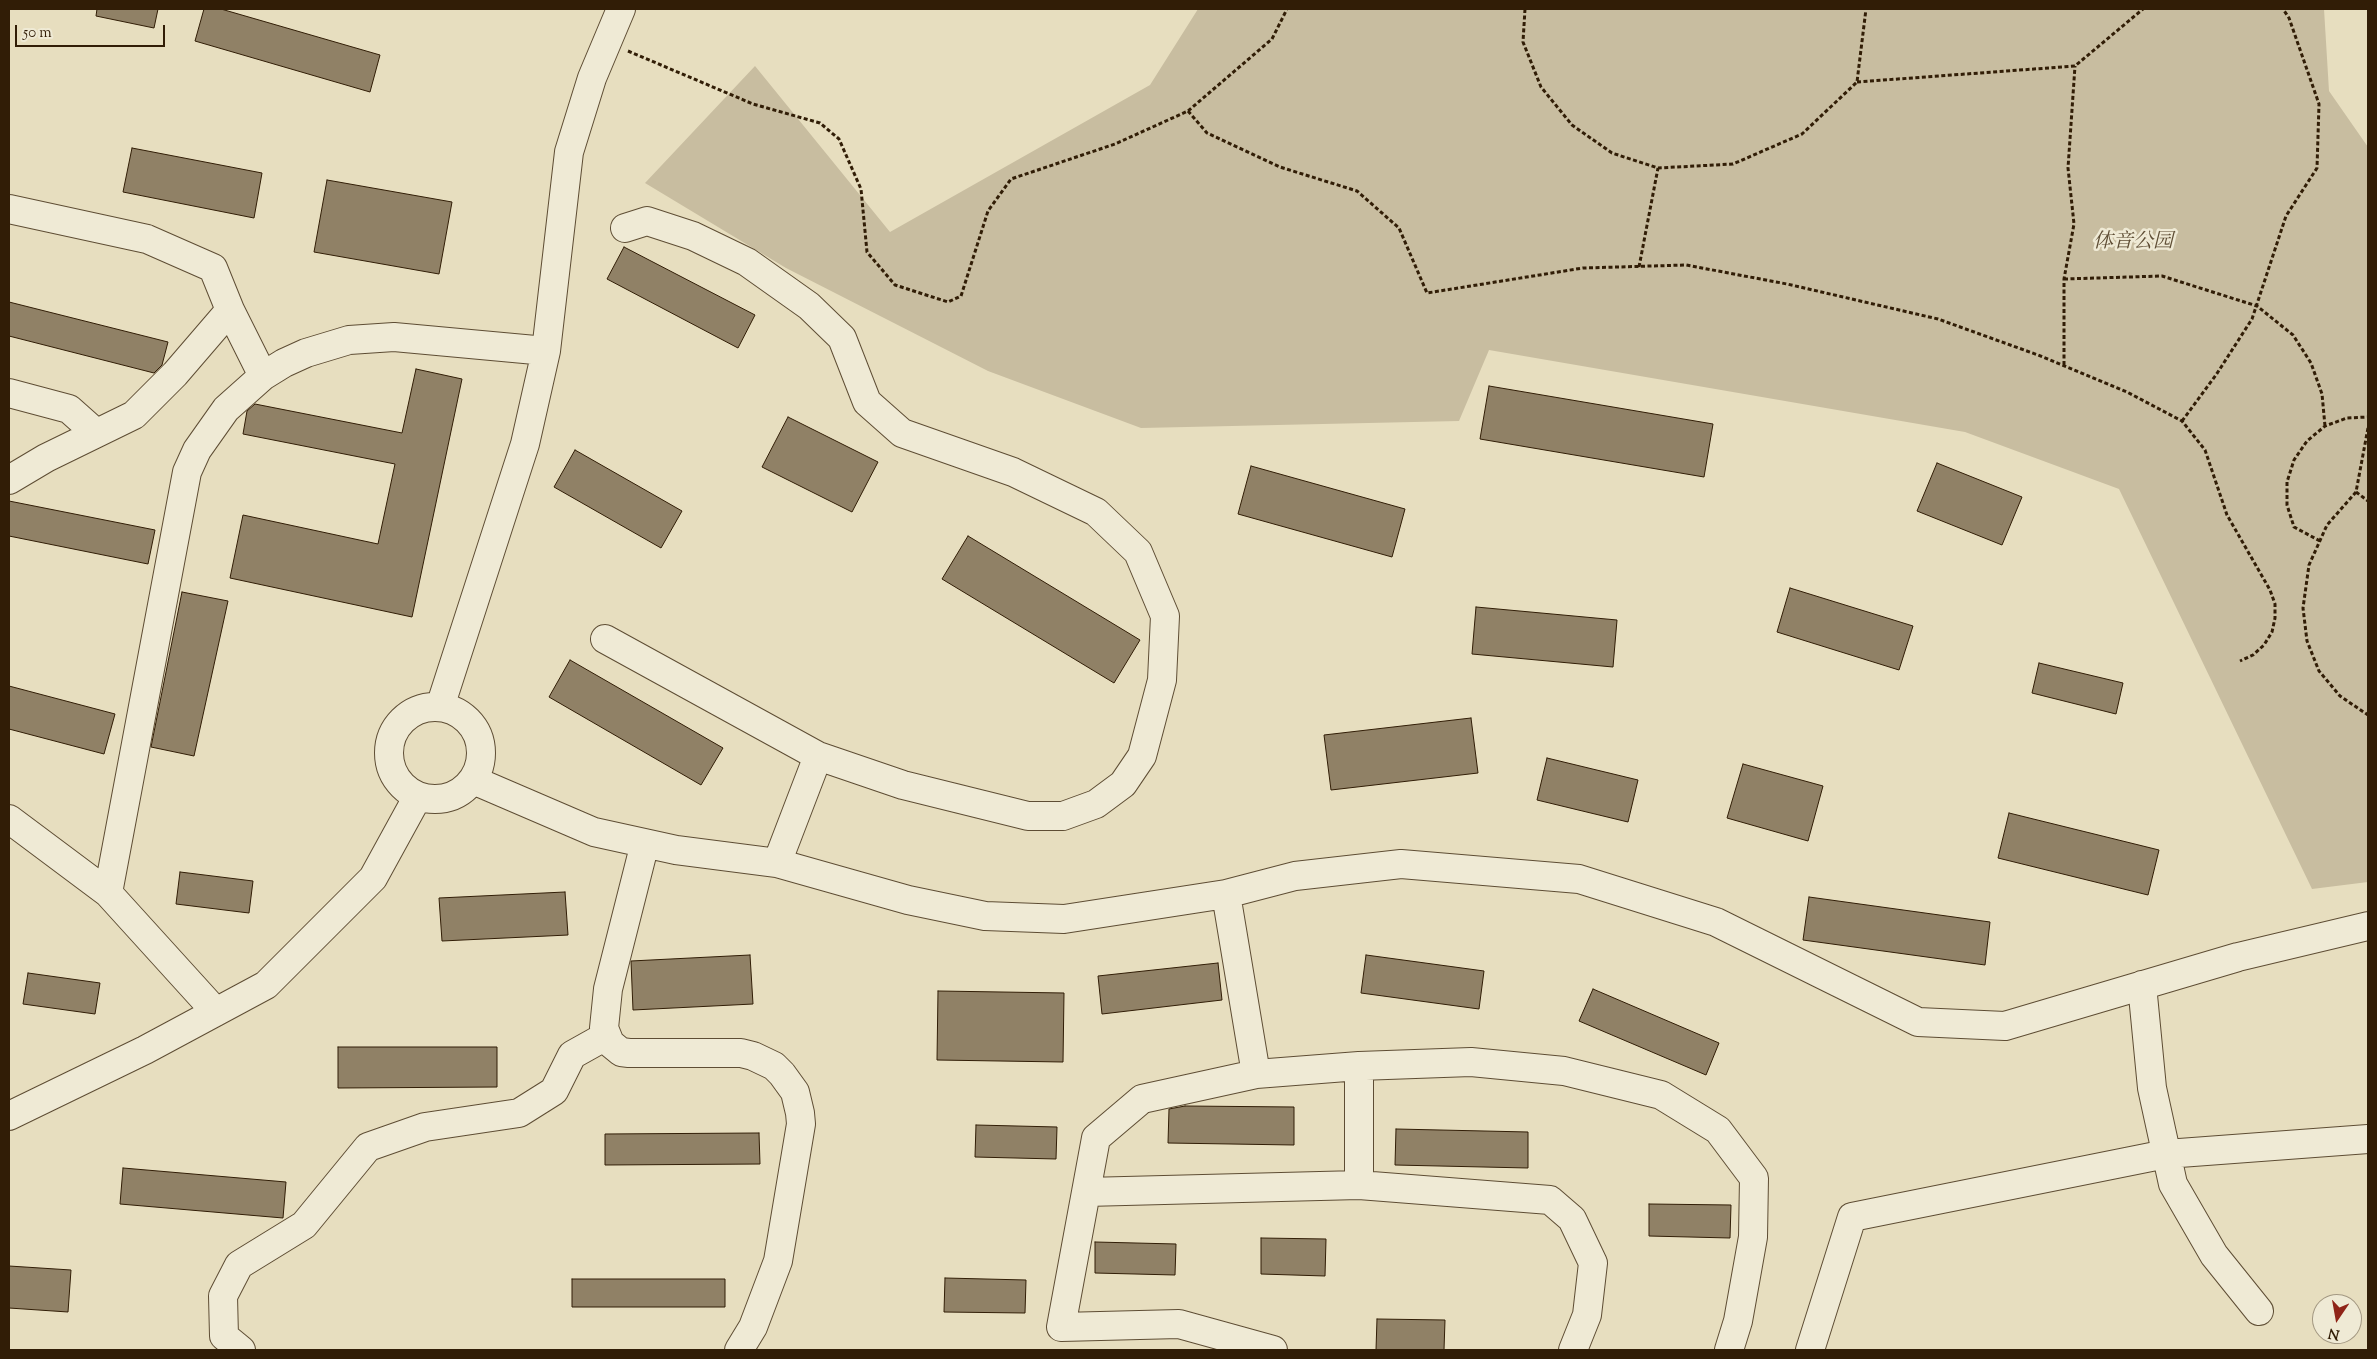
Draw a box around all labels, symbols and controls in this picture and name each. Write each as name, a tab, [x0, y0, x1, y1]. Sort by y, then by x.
scale bar	[18, 15, 168, 47]
text: 50 m	[23, 23, 52, 44]
park label: 体音公园	[2093, 232, 2173, 256]
north arrow	[2312, 1294, 2362, 1344]
text: N	[2327, 1322, 2342, 1344]

